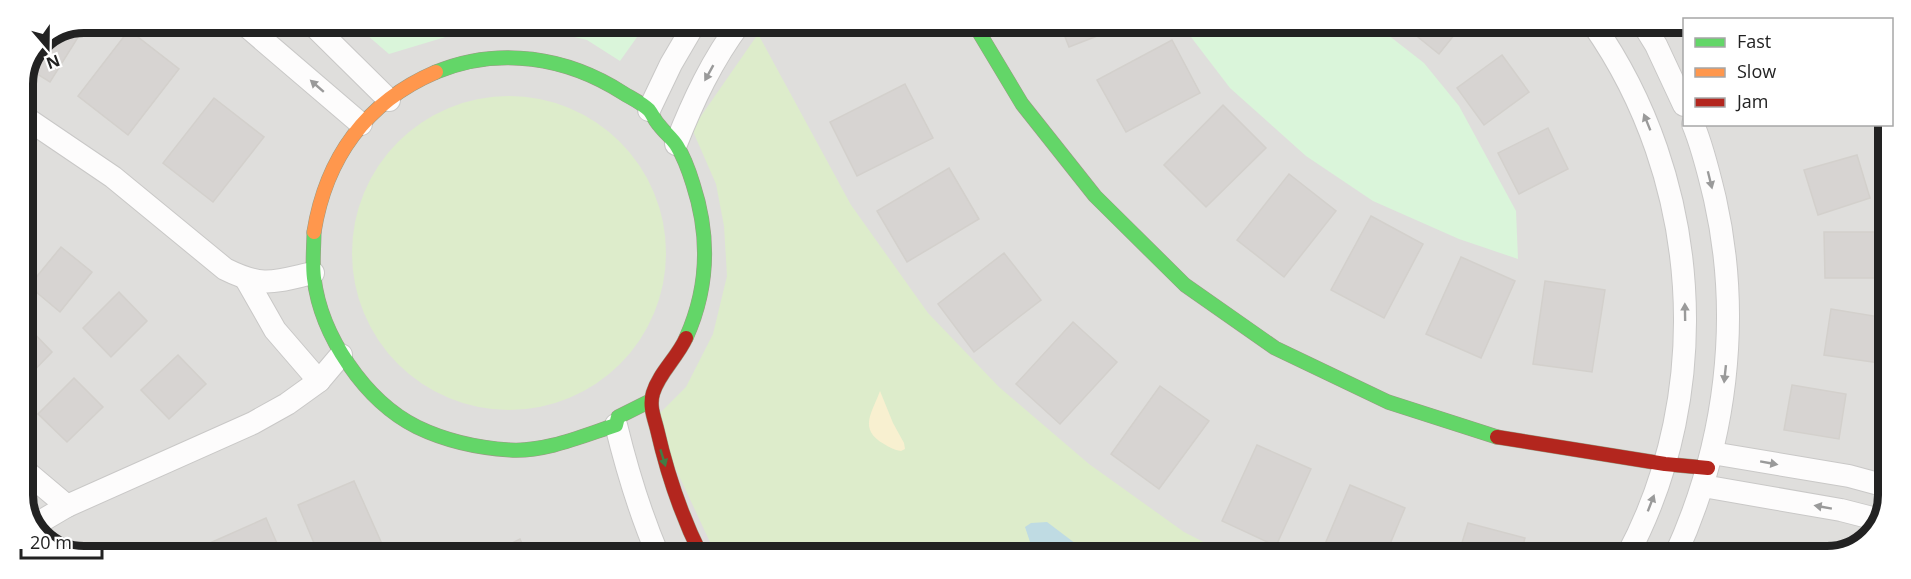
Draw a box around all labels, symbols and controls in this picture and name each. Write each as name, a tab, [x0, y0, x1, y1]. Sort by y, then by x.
north arrow	[18, 18, 78, 78]
legend	[1683, 18, 1893, 126]
text: Fast	[1737, 29, 1771, 53]
text: N	[43, 50, 63, 75]
text: Slow	[1737, 59, 1776, 83]
one-way arrow	[704, 65, 714, 82]
one-way arrow	[310, 80, 325, 93]
text: Jam	[1735, 89, 1769, 113]
one-way arrow	[1641, 113, 1651, 131]
one-way arrow	[1706, 171, 1716, 189]
one-way arrow	[1680, 303, 1690, 322]
one-way arrow	[1720, 364, 1730, 383]
one-way arrow	[659, 449, 668, 467]
one-way arrow	[1760, 459, 1779, 468]
one-way arrow	[1647, 494, 1656, 512]
one-way arrow	[1814, 502, 1833, 511]
scale bar	[21, 522, 102, 560]
text: 20 m	[30, 530, 72, 554]

